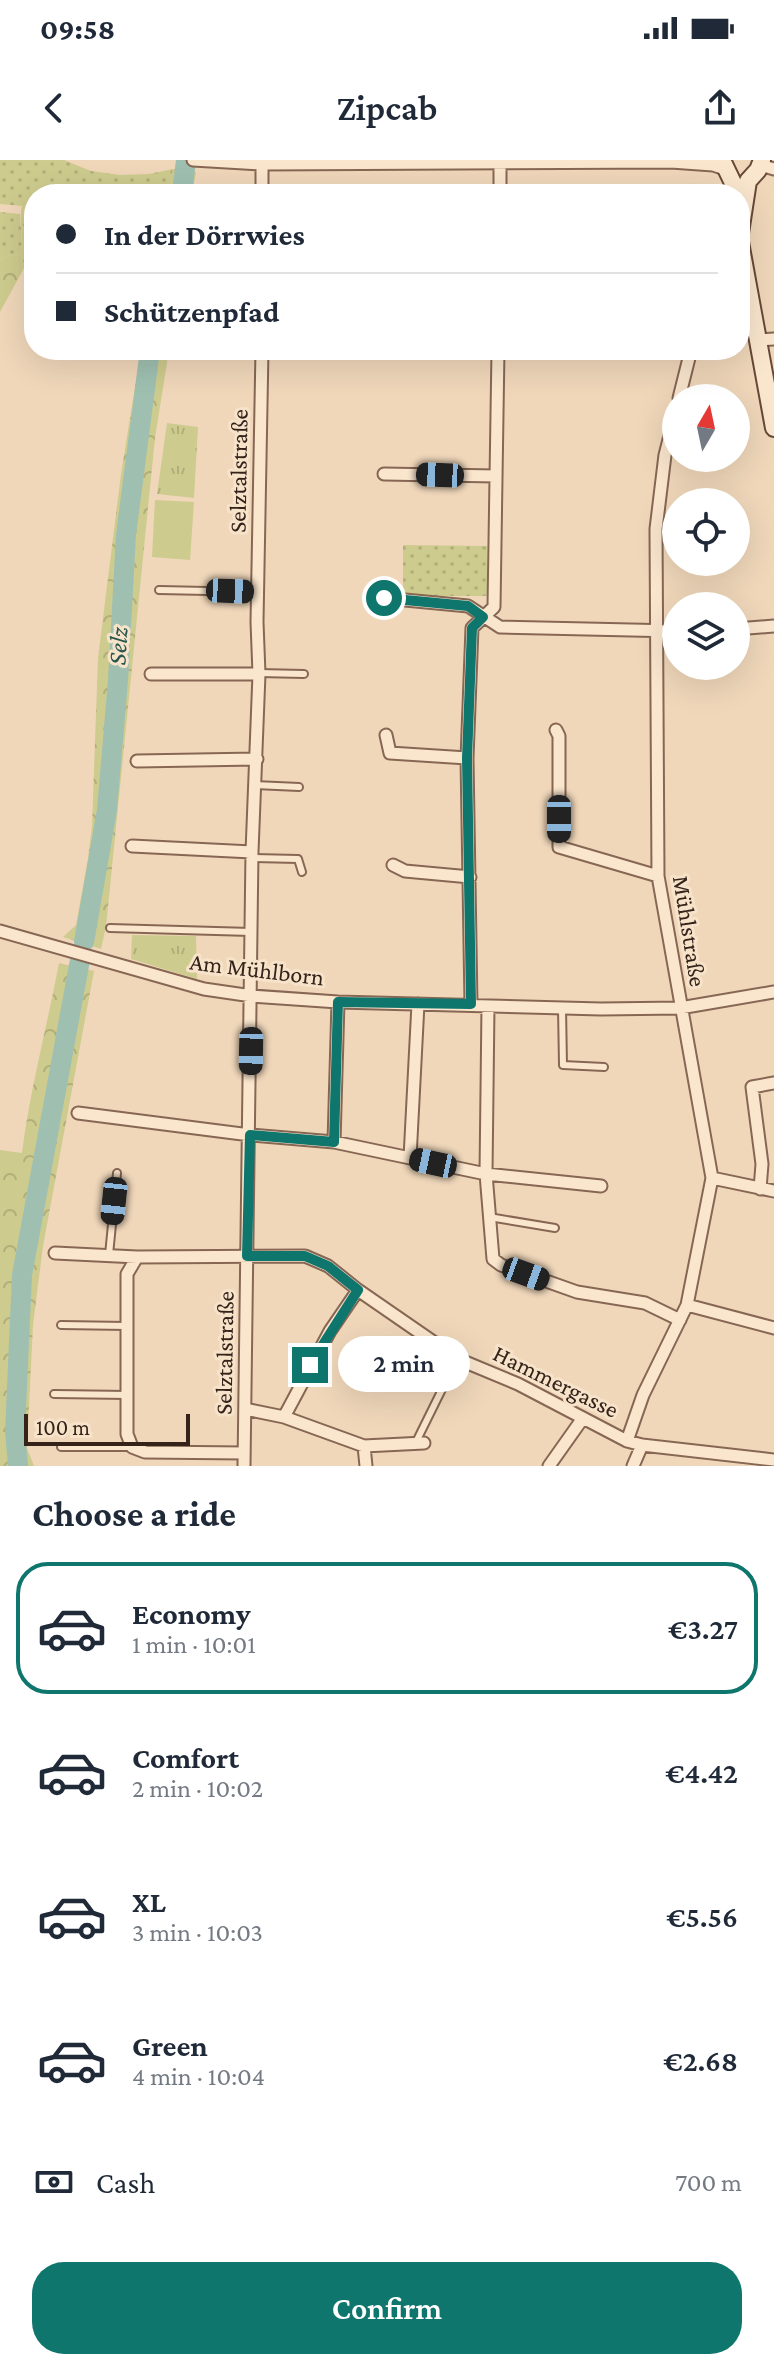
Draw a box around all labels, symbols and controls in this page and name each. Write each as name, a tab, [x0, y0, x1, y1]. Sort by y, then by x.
text: 09:58	[40, 12, 115, 45]
icon: back	[32, 86, 76, 130]
icon: share	[698, 86, 742, 130]
text: Zipcab	[337, 88, 437, 128]
text: In der Dörrwies	[104, 218, 305, 251]
text: Schützenpfad	[104, 295, 279, 328]
north arrow	[662, 384, 750, 472]
map controls	[662, 384, 750, 680]
street label: Selztalstraße	[223, 409, 253, 533]
car	[416, 462, 464, 488]
button: locate	[662, 488, 750, 576]
car	[206, 578, 254, 604]
route start	[366, 580, 402, 616]
button: layers	[662, 592, 750, 680]
water label: Selz	[102, 626, 134, 666]
car	[547, 795, 571, 843]
street label: Mühlstraße	[668, 873, 712, 989]
street label: Am Mühlborn	[188, 947, 326, 991]
car	[239, 1027, 263, 1075]
car	[407, 1146, 459, 1180]
car	[100, 1176, 128, 1226]
car	[499, 1255, 553, 1293]
street label: Selztalstraße	[209, 1291, 239, 1415]
callout: 2 min	[338, 1337, 470, 1393]
street label: Hammergasse	[489, 1339, 623, 1423]
route end	[292, 1347, 328, 1383]
text: 2 min	[373, 1349, 435, 1378]
scale bar	[24, 1410, 190, 1446]
text: 100 m	[36, 1415, 90, 1440]
text: Choose a ride	[32, 1494, 236, 1534]
icon: car	[36, 1592, 108, 1664]
text: Economy	[132, 1597, 251, 1630]
text: €3.27	[668, 1612, 738, 1645]
text: 1 min · 10:01	[132, 1630, 256, 1659]
icon: car	[36, 1736, 108, 1808]
text: Comfort	[132, 1741, 239, 1774]
text: €4.42	[665, 1756, 738, 1789]
text: 2 min · 10:02	[132, 1774, 263, 1803]
icon: car	[36, 1880, 108, 1952]
text: XL	[132, 1885, 166, 1918]
text: €5.56	[666, 1900, 738, 1933]
text: 3 min · 10:03	[132, 1918, 263, 1947]
icon: car	[36, 2024, 108, 2096]
text: Green	[132, 2029, 208, 2062]
text: €2.68	[663, 2044, 738, 2077]
text: 4 min · 10:04	[132, 2062, 265, 2091]
icon: cash	[32, 2160, 76, 2204]
text: Cash	[96, 2166, 155, 2199]
text: 700 m	[675, 2168, 742, 2197]
button: Confirm	[32, 2262, 742, 2354]

